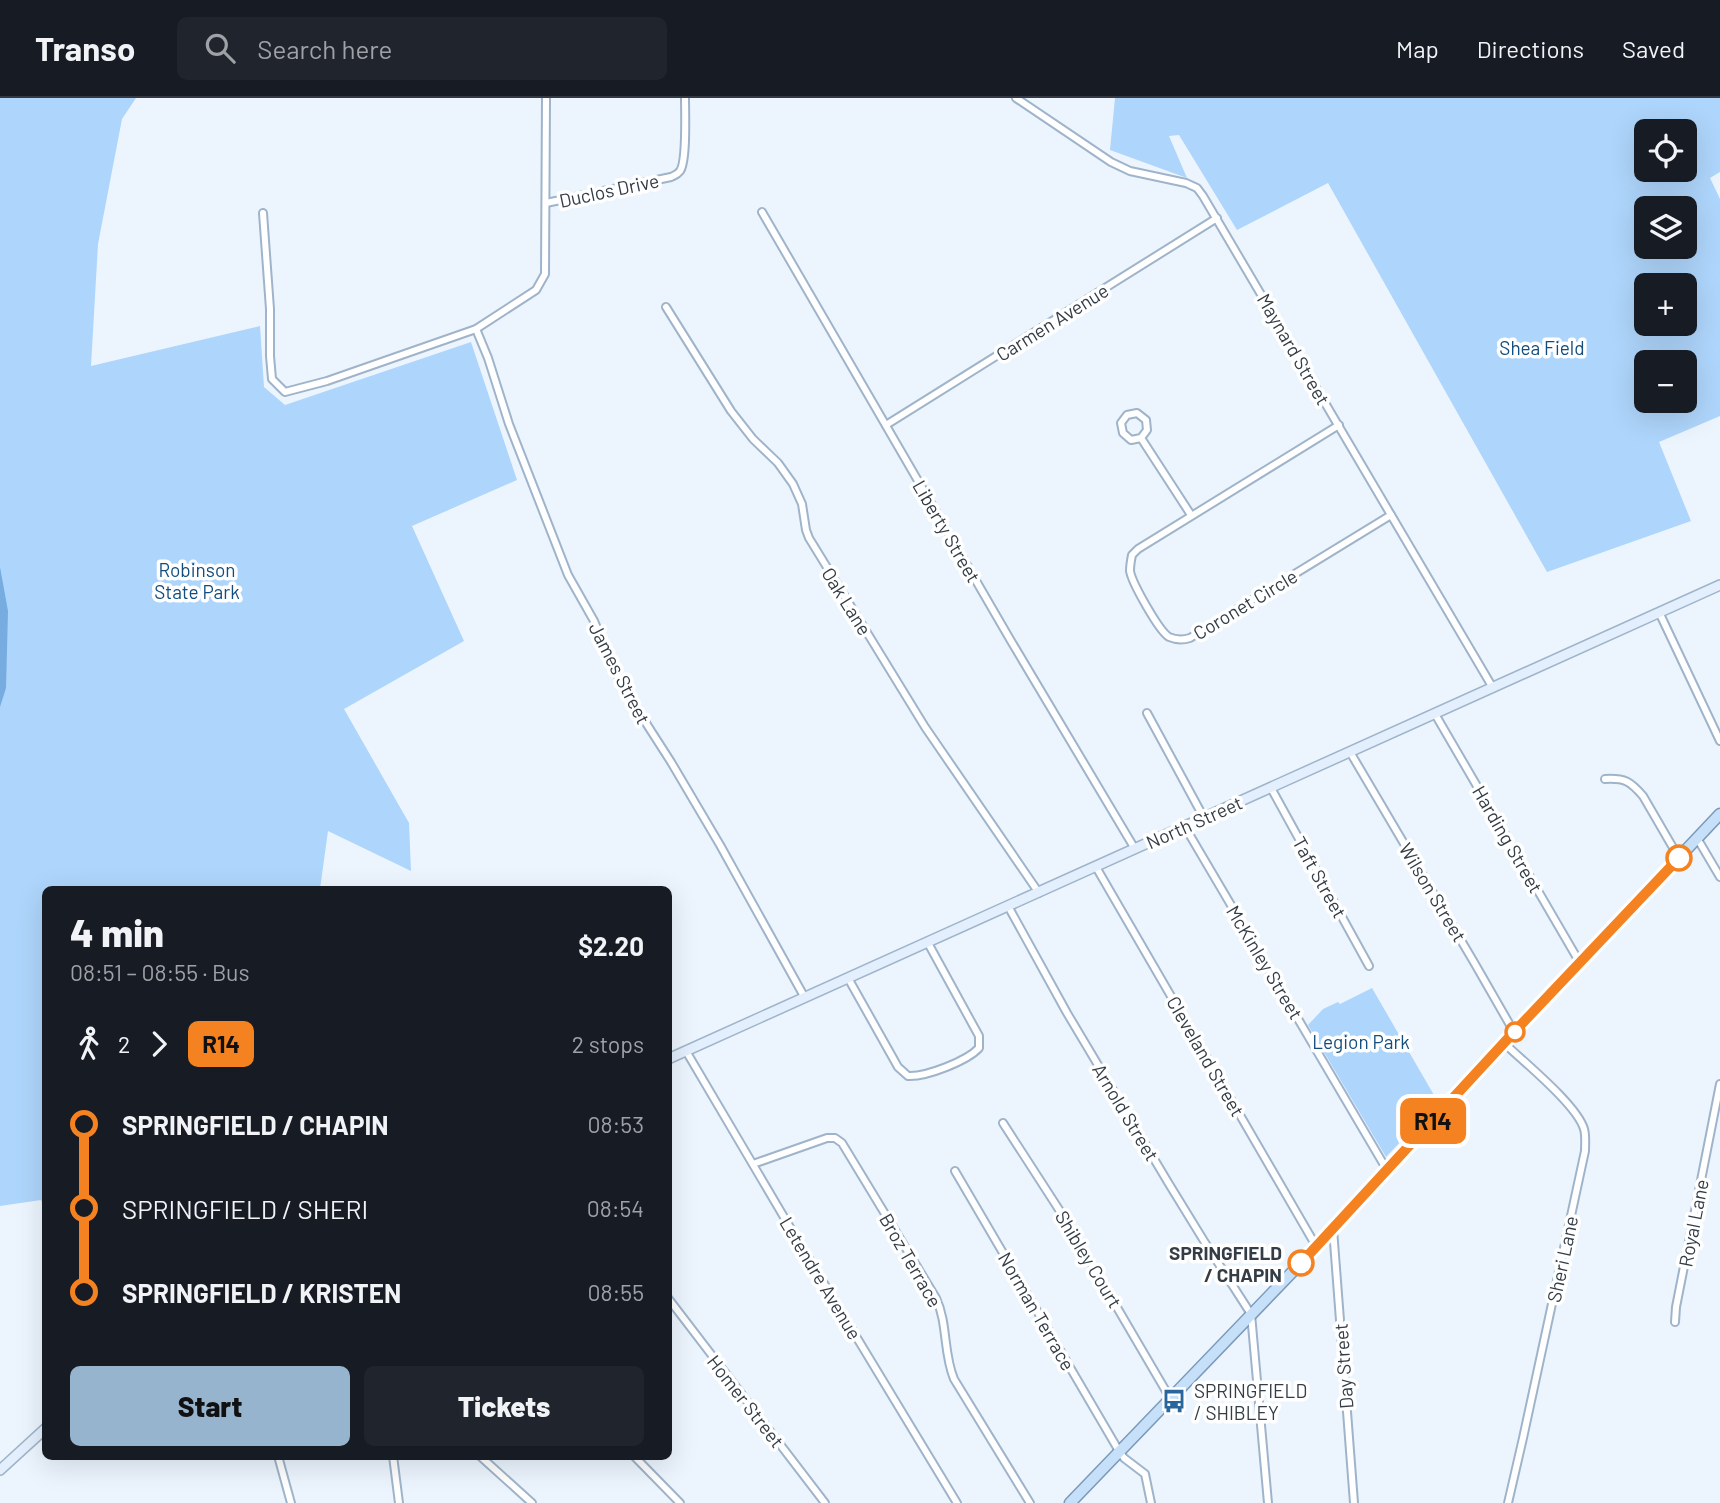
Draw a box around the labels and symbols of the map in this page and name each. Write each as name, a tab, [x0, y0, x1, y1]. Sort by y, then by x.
street label: Duclos Drive	[557, 168, 661, 212]
street label: Carmen Avenue	[992, 278, 1112, 366]
street label: Maynard Street	[1253, 289, 1335, 409]
park label: Shea Field	[1499, 336, 1585, 359]
street label: Liberty Street	[908, 476, 986, 586]
park label: Robinson State Park	[154, 558, 240, 603]
street label: Oak Lane	[817, 563, 877, 639]
street label: Coronet Circle	[1189, 564, 1301, 644]
street label: James Street	[585, 618, 655, 728]
street label: Harding Street	[1468, 781, 1548, 897]
street label: North Street	[1142, 791, 1246, 853]
street label: Taft Street	[1288, 832, 1352, 922]
street label: Wilson Street	[1394, 838, 1472, 946]
unlabelled marker	[1666, 845, 1692, 871]
street label: McKinley Street	[1222, 901, 1308, 1023]
street label: Cleveland Street	[1162, 992, 1250, 1120]
unlabelled marker	[1505, 1022, 1525, 1042]
park label: Legion Park	[1312, 1030, 1410, 1053]
street label: Arnold Street	[1088, 1059, 1164, 1165]
line badge: R14	[1393, 1098, 1473, 1144]
street label: Royal Lane	[1673, 1177, 1713, 1269]
street label: Shibley Court	[1051, 1206, 1127, 1312]
street label: Broz Terrace	[875, 1209, 947, 1311]
street label: Letendre Avenue	[775, 1212, 867, 1344]
street label: Sheri Lane	[1542, 1214, 1582, 1304]
place label: SPRINGFIELD / CHAPIN	[1169, 1241, 1282, 1286]
street label: Norman Terrace	[994, 1248, 1080, 1374]
marker: SPRINGFIELD / CHAPIN	[1288, 1250, 1314, 1276]
street label: Day Street	[1329, 1322, 1357, 1410]
street label: Homer Street	[703, 1350, 789, 1452]
place label: SPRINGFIELD / SHIBLEY	[1194, 1379, 1307, 1424]
bus stop icon: SPRINGFIELD / SHIBLEY	[1160, 1387, 1188, 1415]

